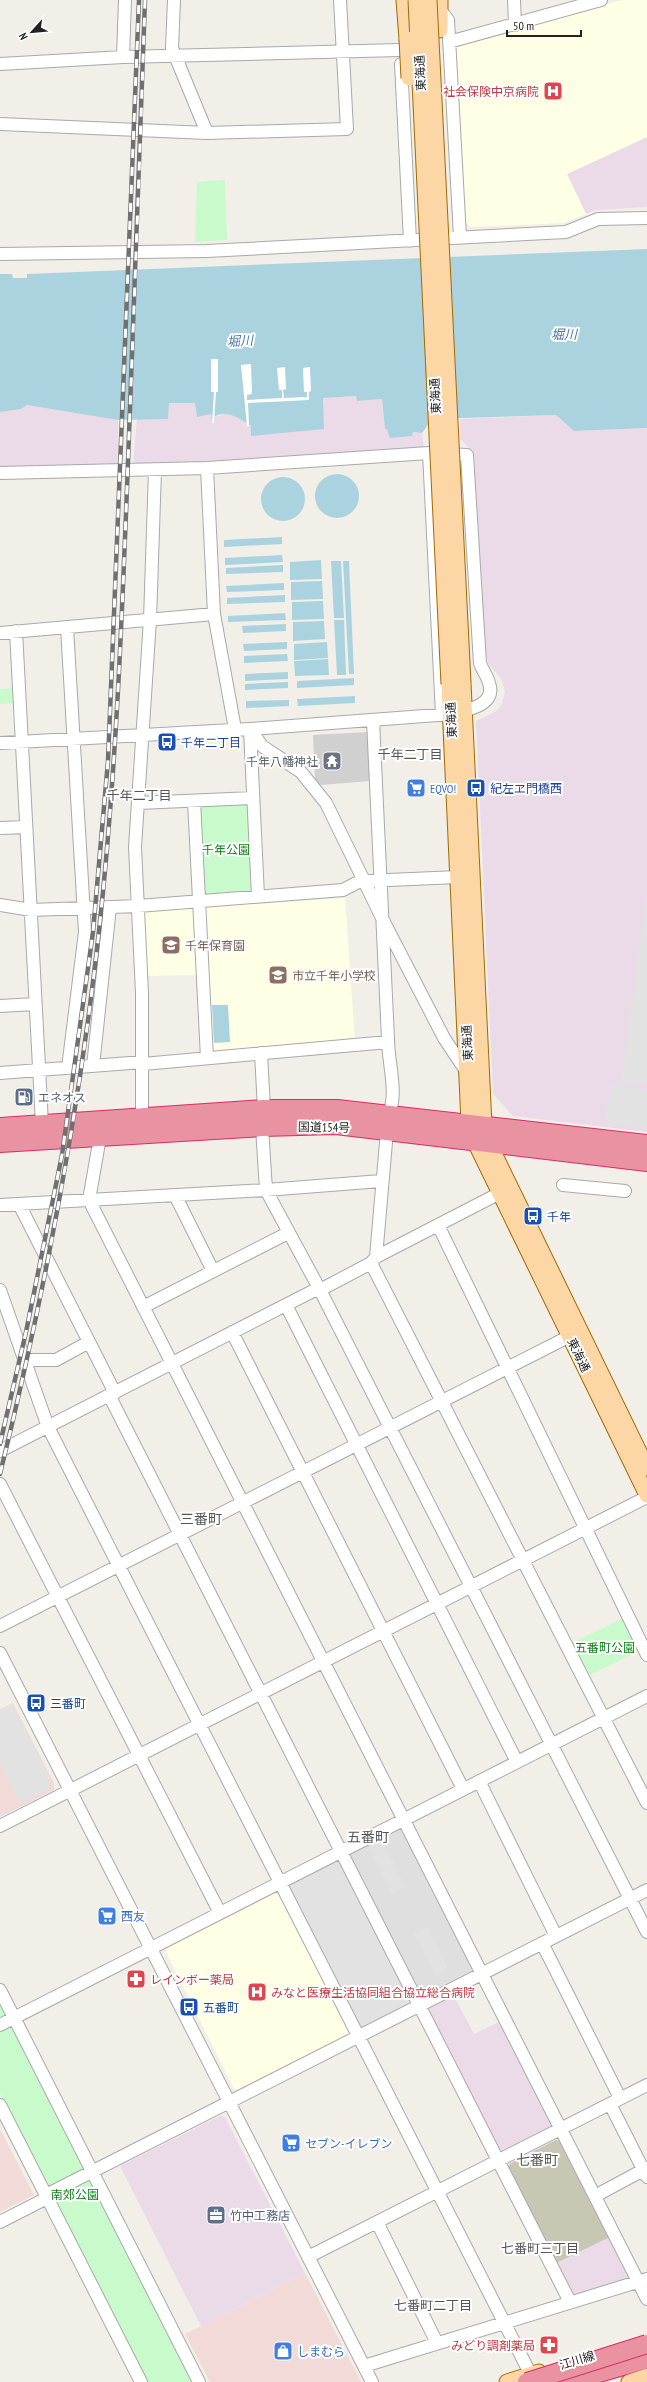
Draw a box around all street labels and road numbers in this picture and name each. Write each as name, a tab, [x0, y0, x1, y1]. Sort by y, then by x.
street label: 東海通	[412, 55, 428, 91]
street label: 東海通	[427, 378, 443, 414]
street label: 東海通	[443, 702, 459, 738]
street label: 東海通	[459, 1025, 475, 1061]
street label: 国道154号	[298, 1119, 350, 1135]
street label: 東海通	[564, 1336, 594, 1374]
street label: 江川線	[558, 2348, 596, 2372]

